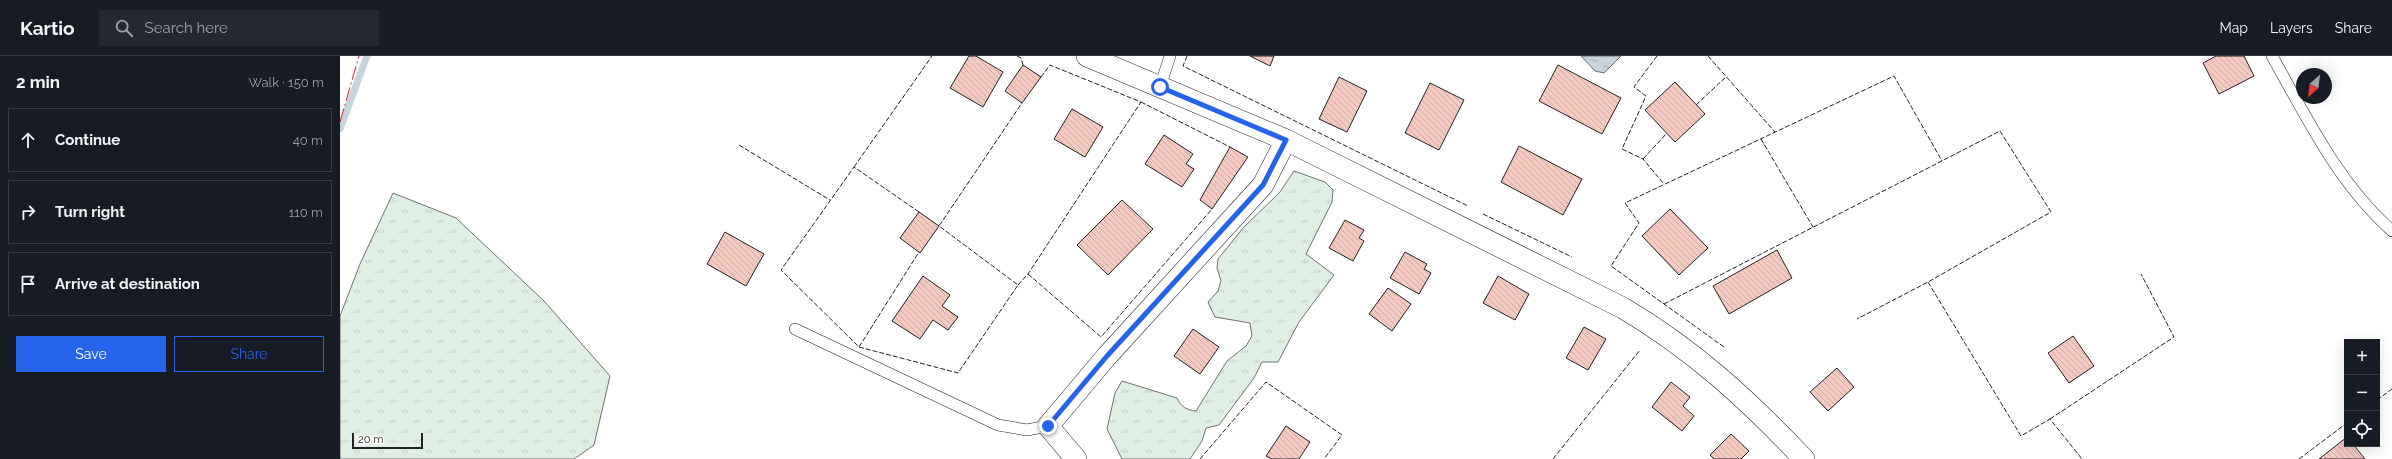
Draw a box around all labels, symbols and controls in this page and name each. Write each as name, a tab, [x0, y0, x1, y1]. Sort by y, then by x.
search box	[99, 10, 379, 46]
text: Kartio	[20, 17, 75, 39]
icon: search	[113, 17, 135, 39]
text: Search here	[145, 19, 228, 37]
text: Map	[2220, 20, 2248, 36]
text: Layers	[2270, 20, 2313, 36]
text: Share	[2335, 20, 2372, 36]
north arrow	[2296, 68, 2332, 104]
text: 2 min	[16, 72, 60, 92]
text: Walk · 150 m	[249, 75, 324, 90]
route start	[1151, 78, 1169, 96]
icon: ahead	[17, 129, 39, 151]
text: Continue	[55, 131, 120, 149]
text: 40 m	[293, 133, 323, 148]
icon: right	[17, 201, 39, 223]
text: Turn right	[55, 203, 125, 221]
text: 110 m	[289, 205, 323, 220]
icon: arrive	[17, 273, 39, 295]
text: Arrive at destination	[55, 275, 200, 293]
button: Save	[16, 336, 166, 372]
button: Share	[174, 336, 324, 372]
map controls	[2344, 339, 2380, 447]
button: +	[2344, 339, 2380, 375]
button: −	[2344, 375, 2380, 411]
button: locate	[2344, 411, 2380, 447]
route end	[1039, 417, 1057, 435]
scale bar	[352, 431, 423, 450]
text: 20 m	[358, 433, 383, 446]

